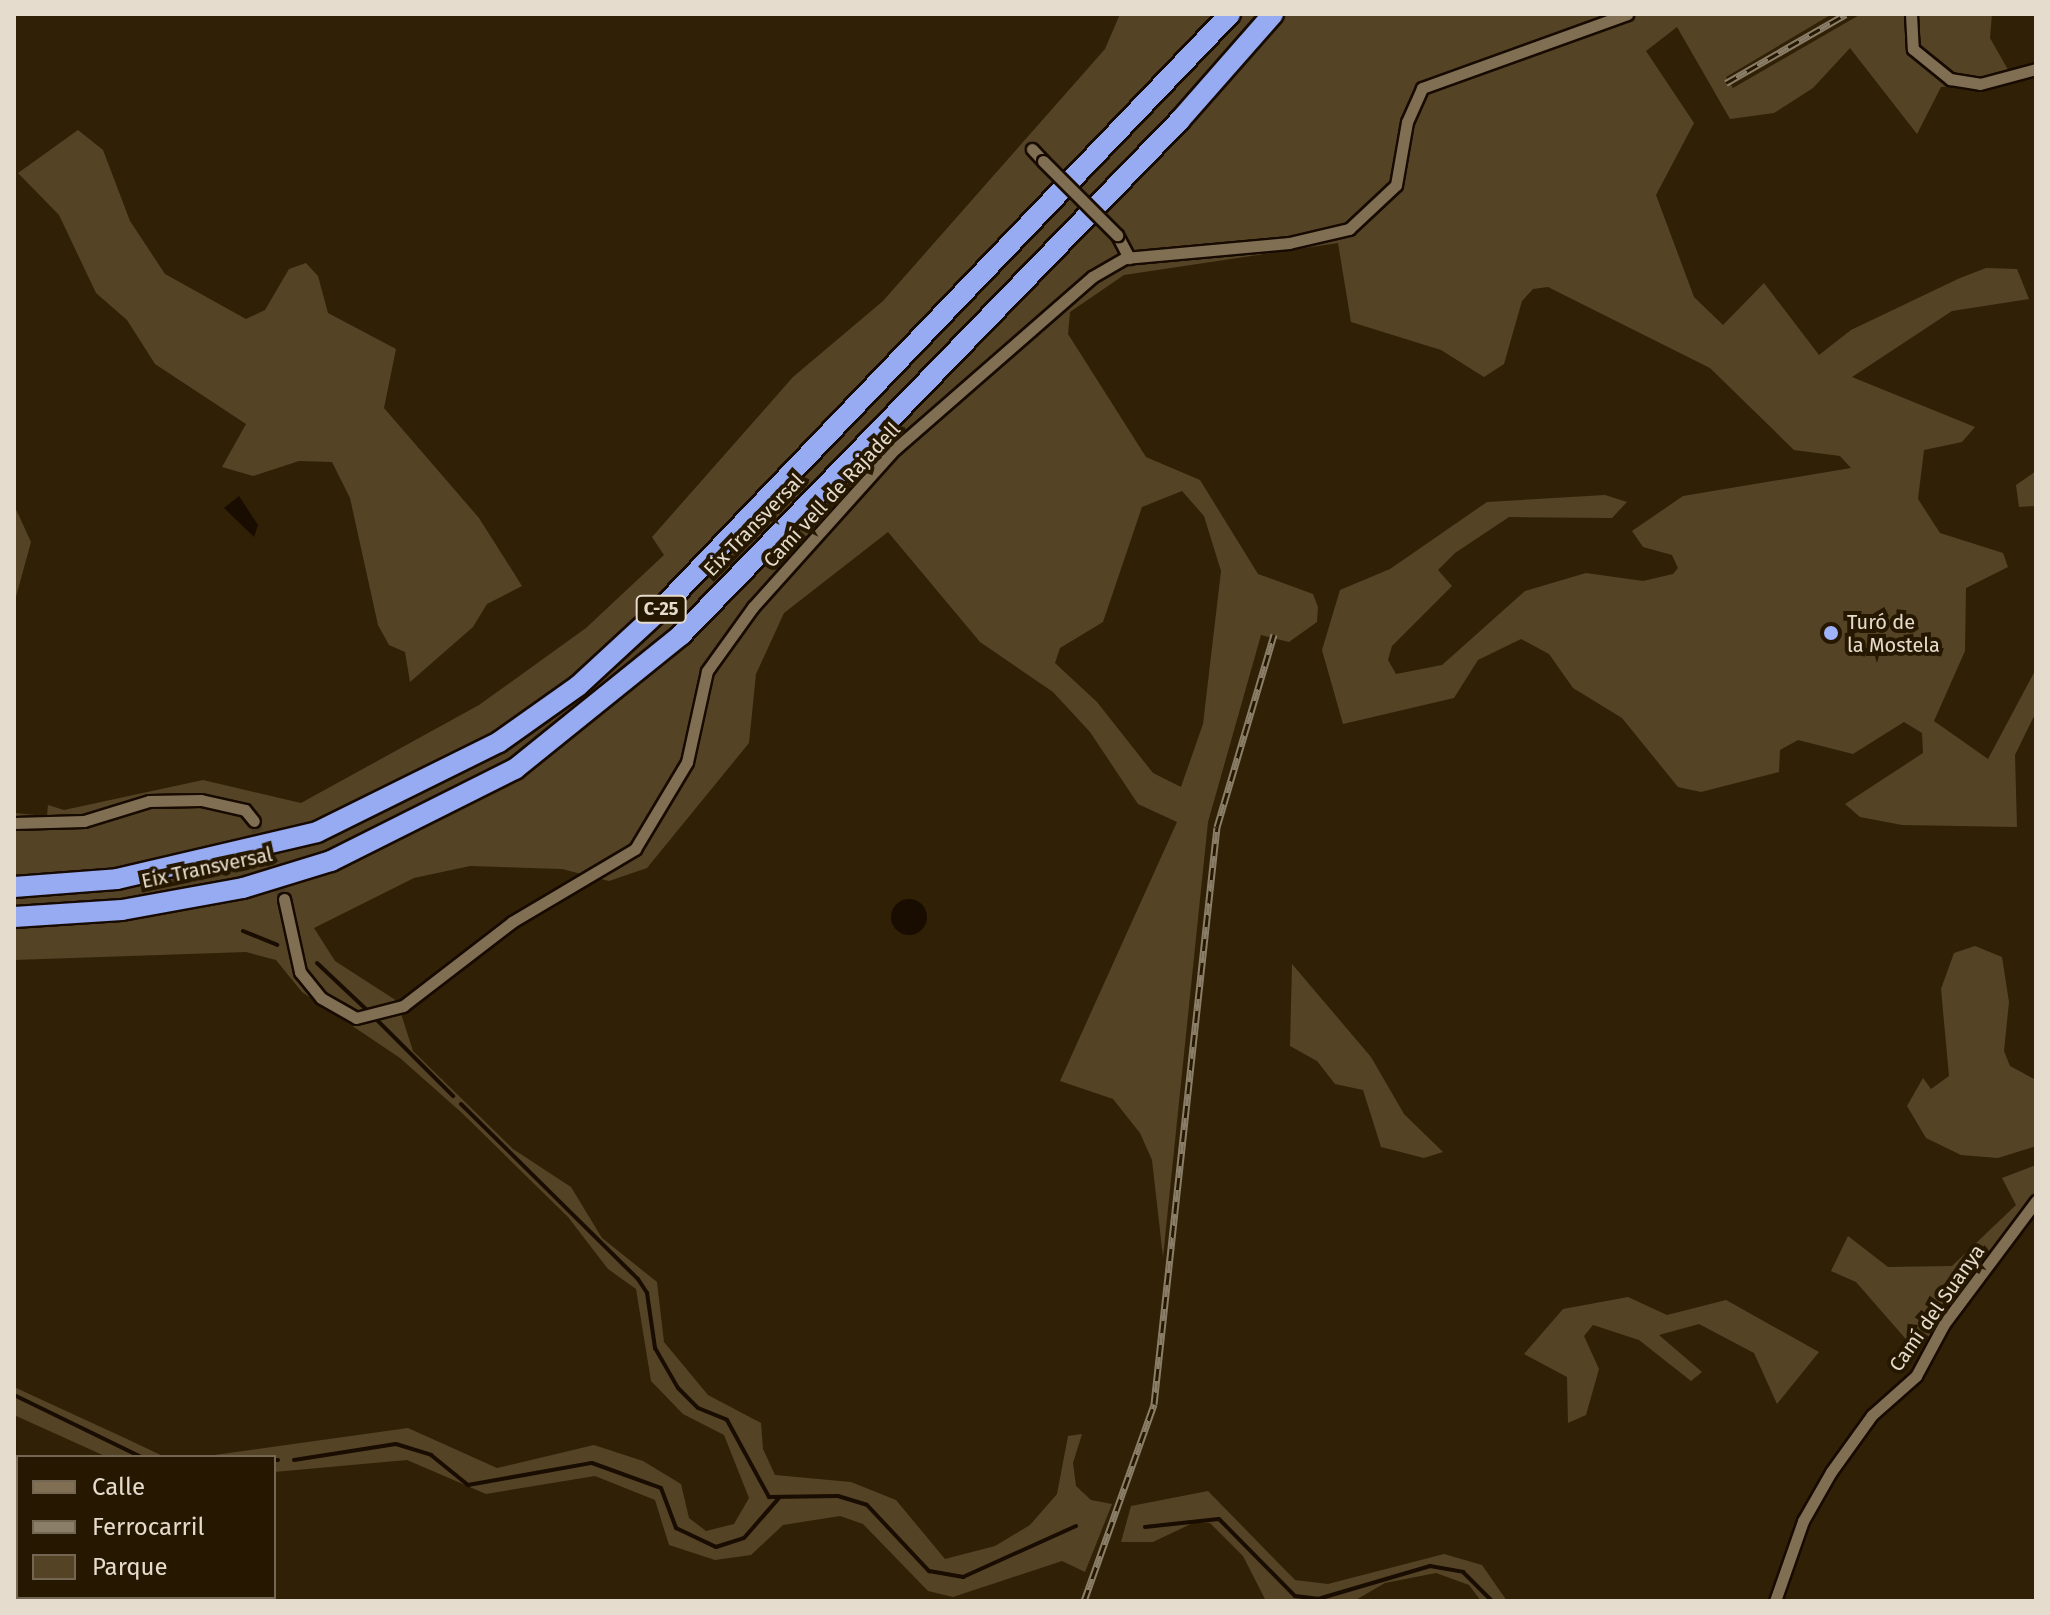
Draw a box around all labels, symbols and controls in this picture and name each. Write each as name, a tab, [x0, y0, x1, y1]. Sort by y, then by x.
street label: Camí vell de Rajadell	[759, 418, 905, 572]
street label: Eix Transversal	[699, 469, 809, 581]
road number: C-25	[635, 595, 687, 623]
place label: Turó de la Mostela	[1847, 610, 1940, 657]
marker: Turó de la Mostela	[1822, 624, 1840, 642]
street label: Eix Transversal	[139, 842, 275, 894]
street label: Camí del Suanya	[1884, 1240, 1990, 1376]
legend	[16, 1455, 276, 1599]
text: Calle	[92, 1473, 145, 1501]
text: Ferrocarril	[92, 1513, 204, 1541]
text: Parque	[92, 1553, 168, 1581]

